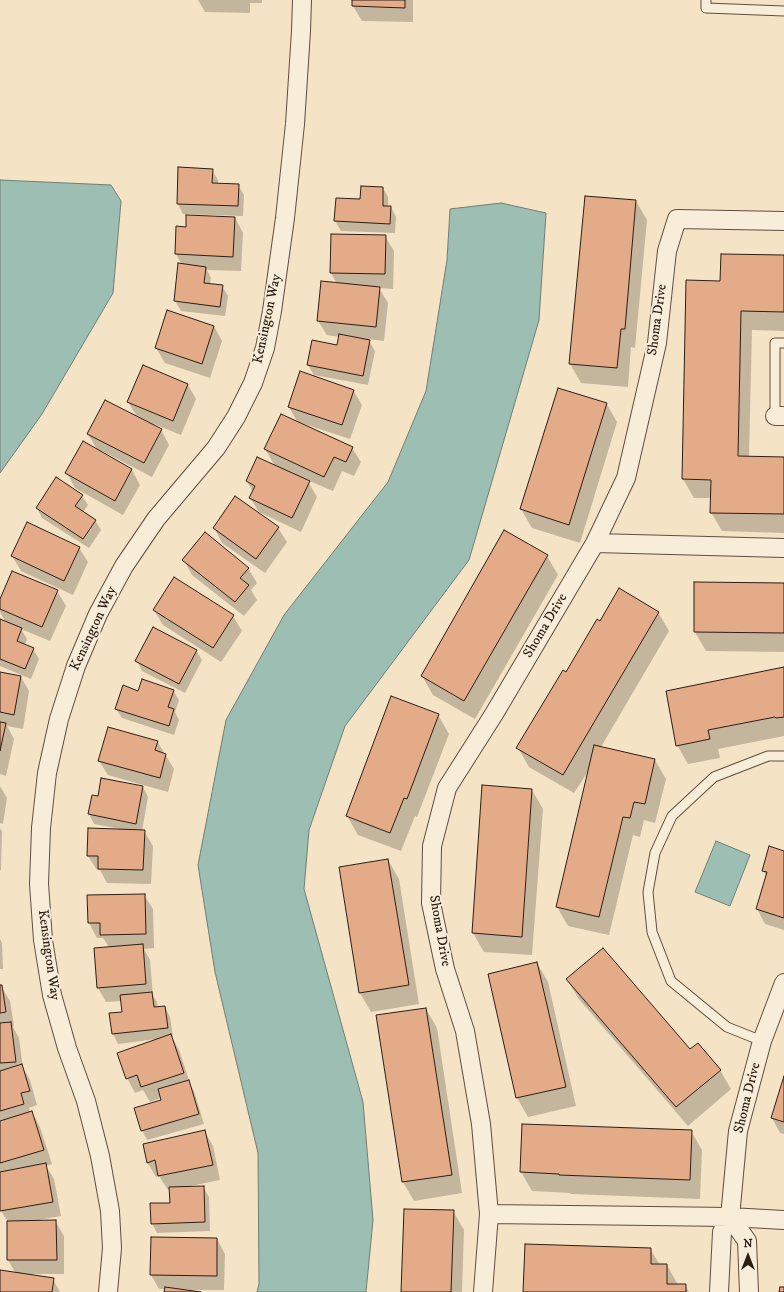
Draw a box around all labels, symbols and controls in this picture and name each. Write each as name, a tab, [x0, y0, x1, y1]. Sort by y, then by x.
street label: Kensington Way	[250, 273, 286, 365]
street label: Shoma Drive	[645, 283, 671, 357]
street label: Kensington Way	[67, 584, 121, 674]
street label: Shoma Drive	[520, 591, 572, 661]
street label: Shoma Drive	[424, 894, 454, 968]
street label: Kensington Way	[33, 909, 63, 1001]
street label: Shoma Drive	[731, 1061, 765, 1135]
north arrow	[728, 1236, 768, 1276]
text: N	[743, 1237, 753, 1251]

